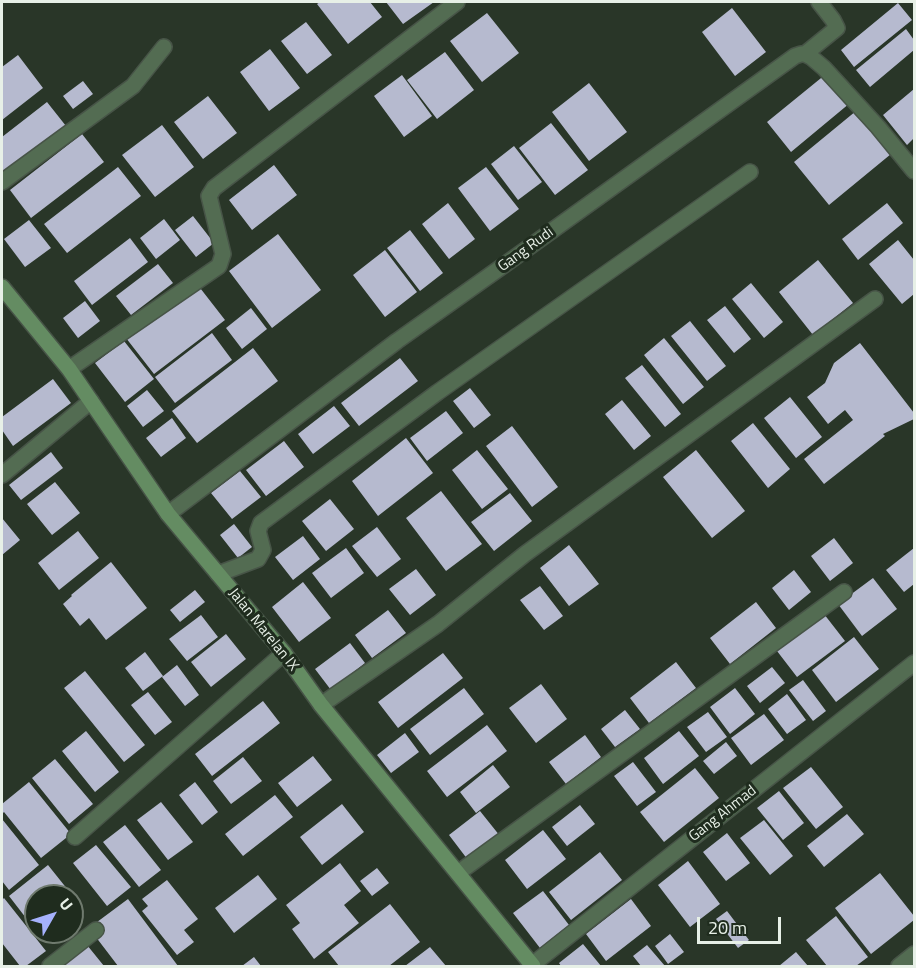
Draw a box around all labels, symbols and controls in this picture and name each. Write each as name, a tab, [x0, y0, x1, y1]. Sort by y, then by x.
street label: Gang Rudi	[495, 224, 557, 276]
street label: Jalan Marelan IX	[224, 585, 302, 675]
street label: Gang Ahmad	[686, 782, 760, 846]
north arrow	[24, 884, 84, 944]
text: U	[54, 892, 79, 916]
scale bar	[700, 905, 784, 943]
text: 20 m	[708, 914, 747, 941]

